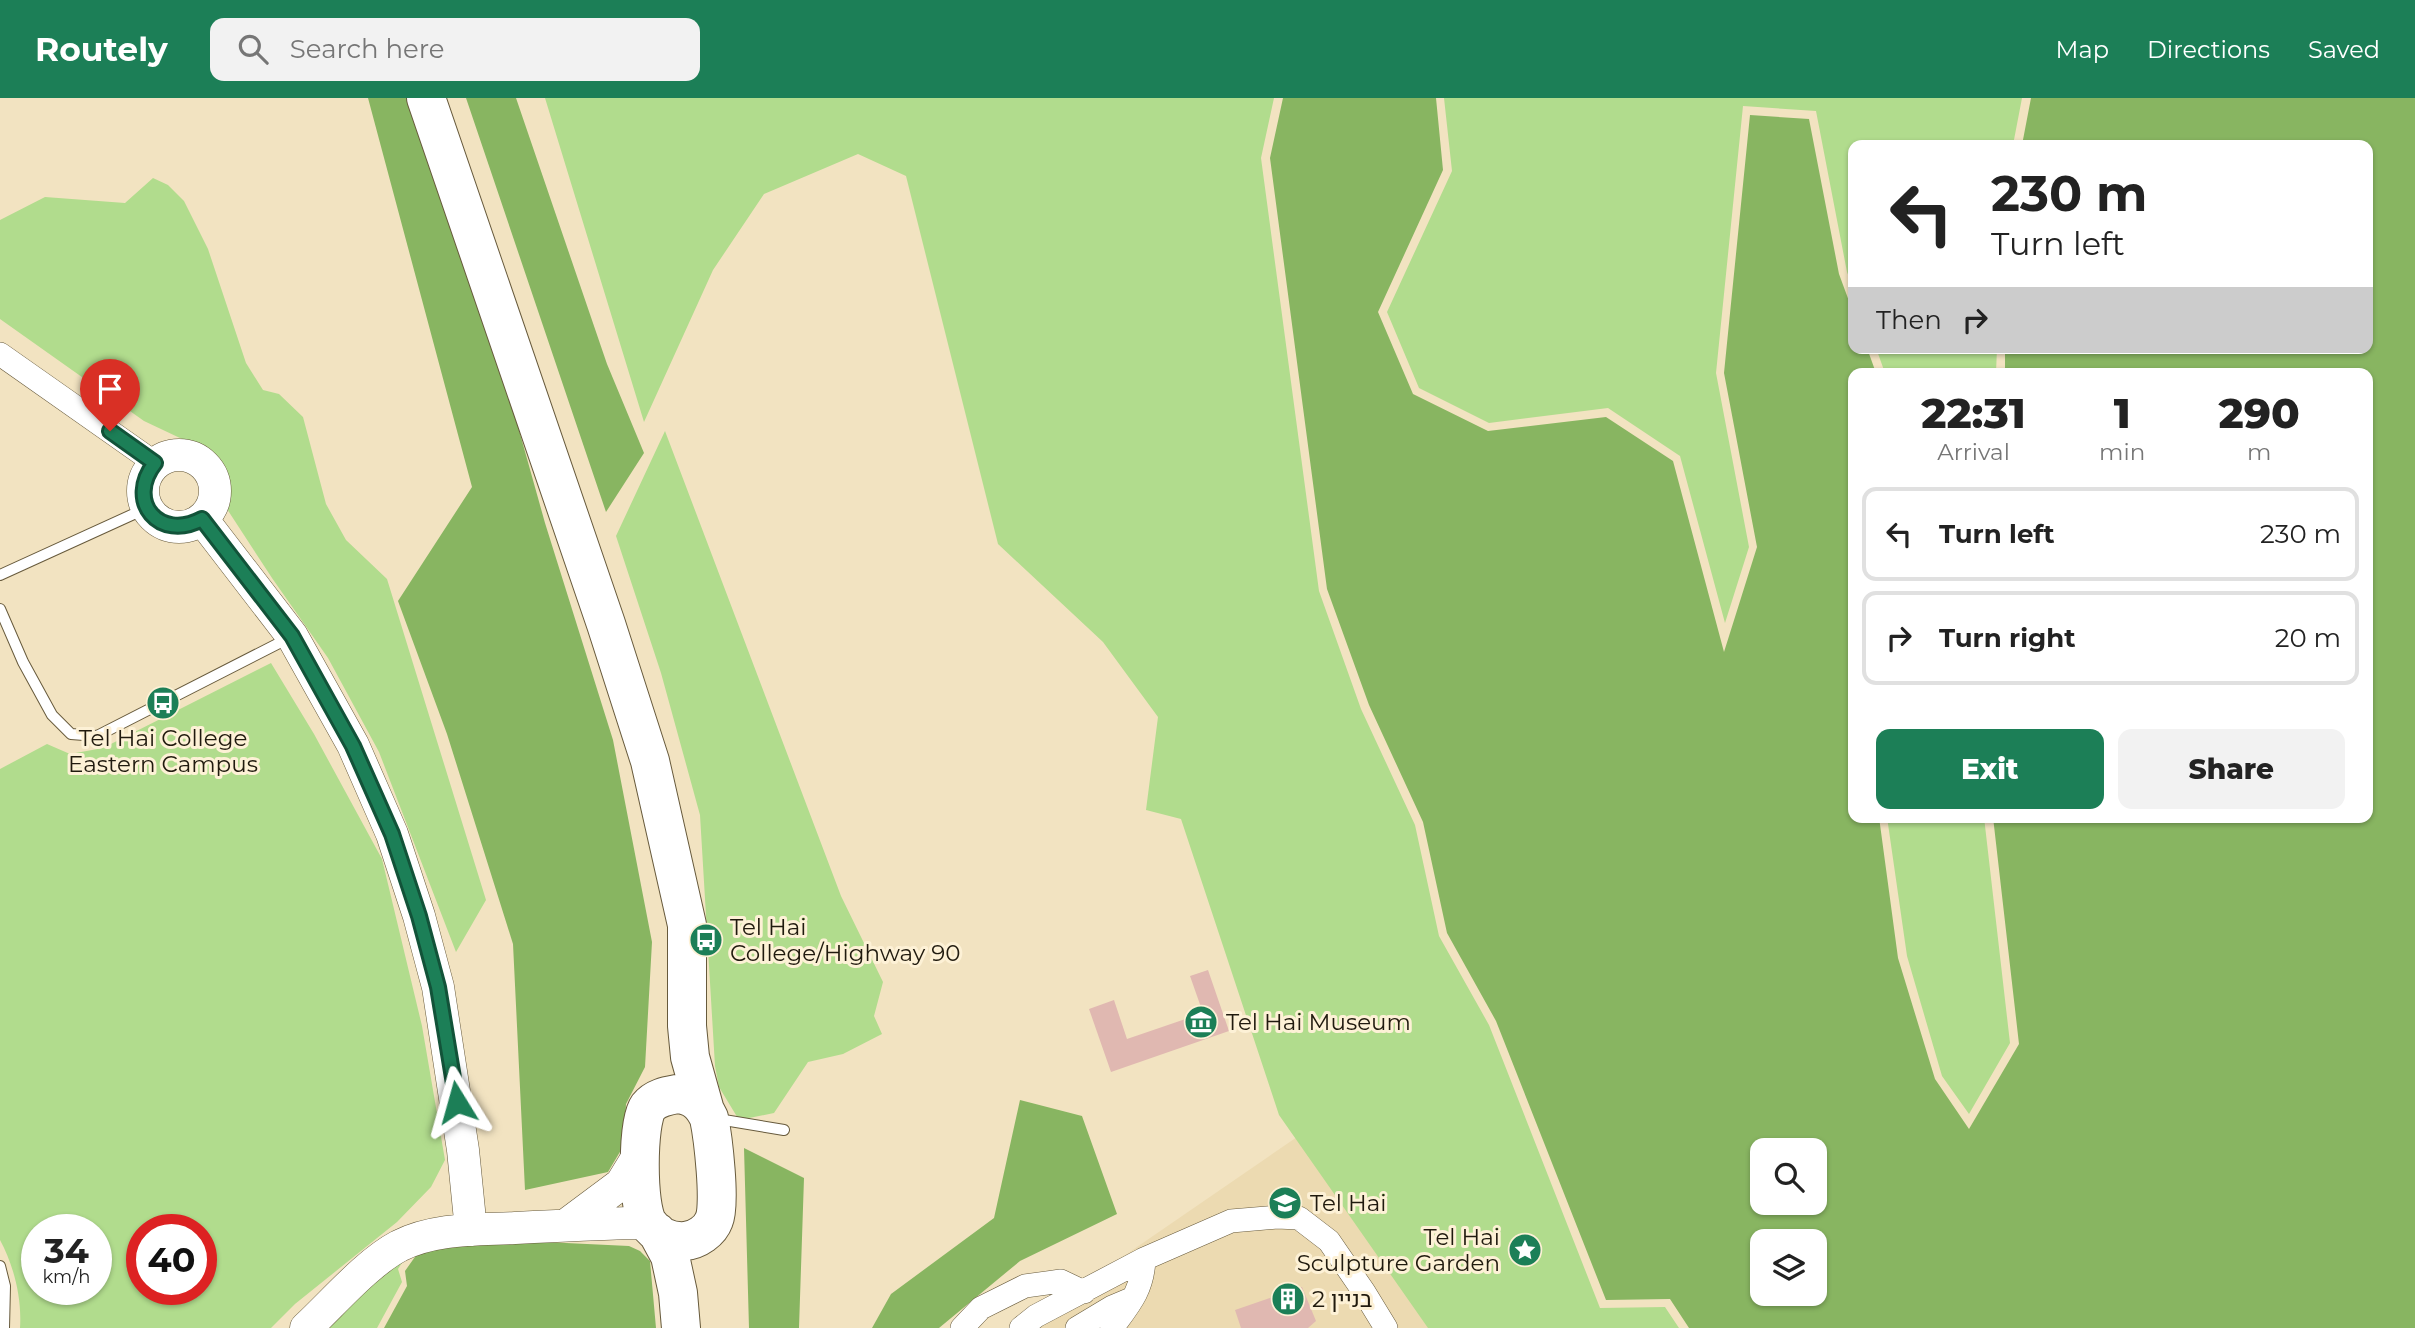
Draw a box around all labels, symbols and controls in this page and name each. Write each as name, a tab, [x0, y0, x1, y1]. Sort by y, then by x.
search box	[210, 18, 700, 81]
text: Routely	[35, 29, 168, 69]
icon: search	[234, 30, 272, 68]
text: Search here	[290, 33, 445, 65]
text: Map	[2056, 35, 2109, 64]
text: Directions	[2147, 35, 2270, 64]
text: Saved	[2308, 35, 2380, 64]
text: 230 m	[1991, 164, 2147, 223]
icon: left	[1876, 168, 1967, 259]
text: Turn left	[1991, 224, 2125, 263]
icon: right	[1956, 301, 1994, 339]
text: Then	[1876, 304, 1942, 336]
pin	[80, 359, 140, 431]
icon: arrive	[91, 370, 129, 408]
text: 22:31	[1921, 387, 2026, 439]
text: 1	[2114, 387, 2131, 439]
text: 290	[2219, 387, 2300, 439]
text: Arrival	[1937, 438, 2010, 466]
text: min	[2099, 438, 2145, 466]
text: m	[2247, 438, 2271, 466]
icon: left	[1880, 515, 1918, 553]
text: Turn left	[1939, 518, 2055, 550]
text: 230 m	[2260, 518, 2341, 550]
icon: right	[1880, 619, 1918, 657]
text: Turn right	[1939, 622, 2075, 654]
text: 20 m	[2275, 622, 2341, 654]
bus stop icon: Tel Hai College Eastern Campus	[144, 684, 182, 722]
place label: Tel Hai College Eastern Campus	[68, 724, 258, 778]
button: Exit	[1876, 729, 2104, 809]
button: Share	[2118, 729, 2345, 809]
place label: Tel Hai College/Highway 90	[730, 913, 960, 967]
bus stop icon: Tel Hai College/Highway 90	[687, 921, 725, 959]
museum icon: Tel Hai Museum	[1182, 1003, 1220, 1041]
place label: Tel Hai Museum	[1226, 1008, 1411, 1036]
position arrow	[420, 1065, 494, 1139]
map controls	[1750, 1138, 1827, 1306]
button: search	[1750, 1138, 1827, 1215]
school or university icon: Tel Hai	[1266, 1184, 1304, 1222]
place label: Tel Hai	[1310, 1189, 1387, 1217]
speed limit sign: 40	[126, 1214, 217, 1305]
place label: Tel Hai Sculpture Garden	[1297, 1223, 1500, 1277]
text: 34	[44, 1229, 89, 1272]
button: layers	[1750, 1229, 1827, 1306]
place icon: Tel Hai Sculpture Garden	[1506, 1231, 1544, 1269]
text: km/h	[42, 1266, 91, 1288]
building icon: בניין 2	[1269, 1280, 1307, 1318]
place label: בניין 2	[1312, 1285, 1372, 1313]

